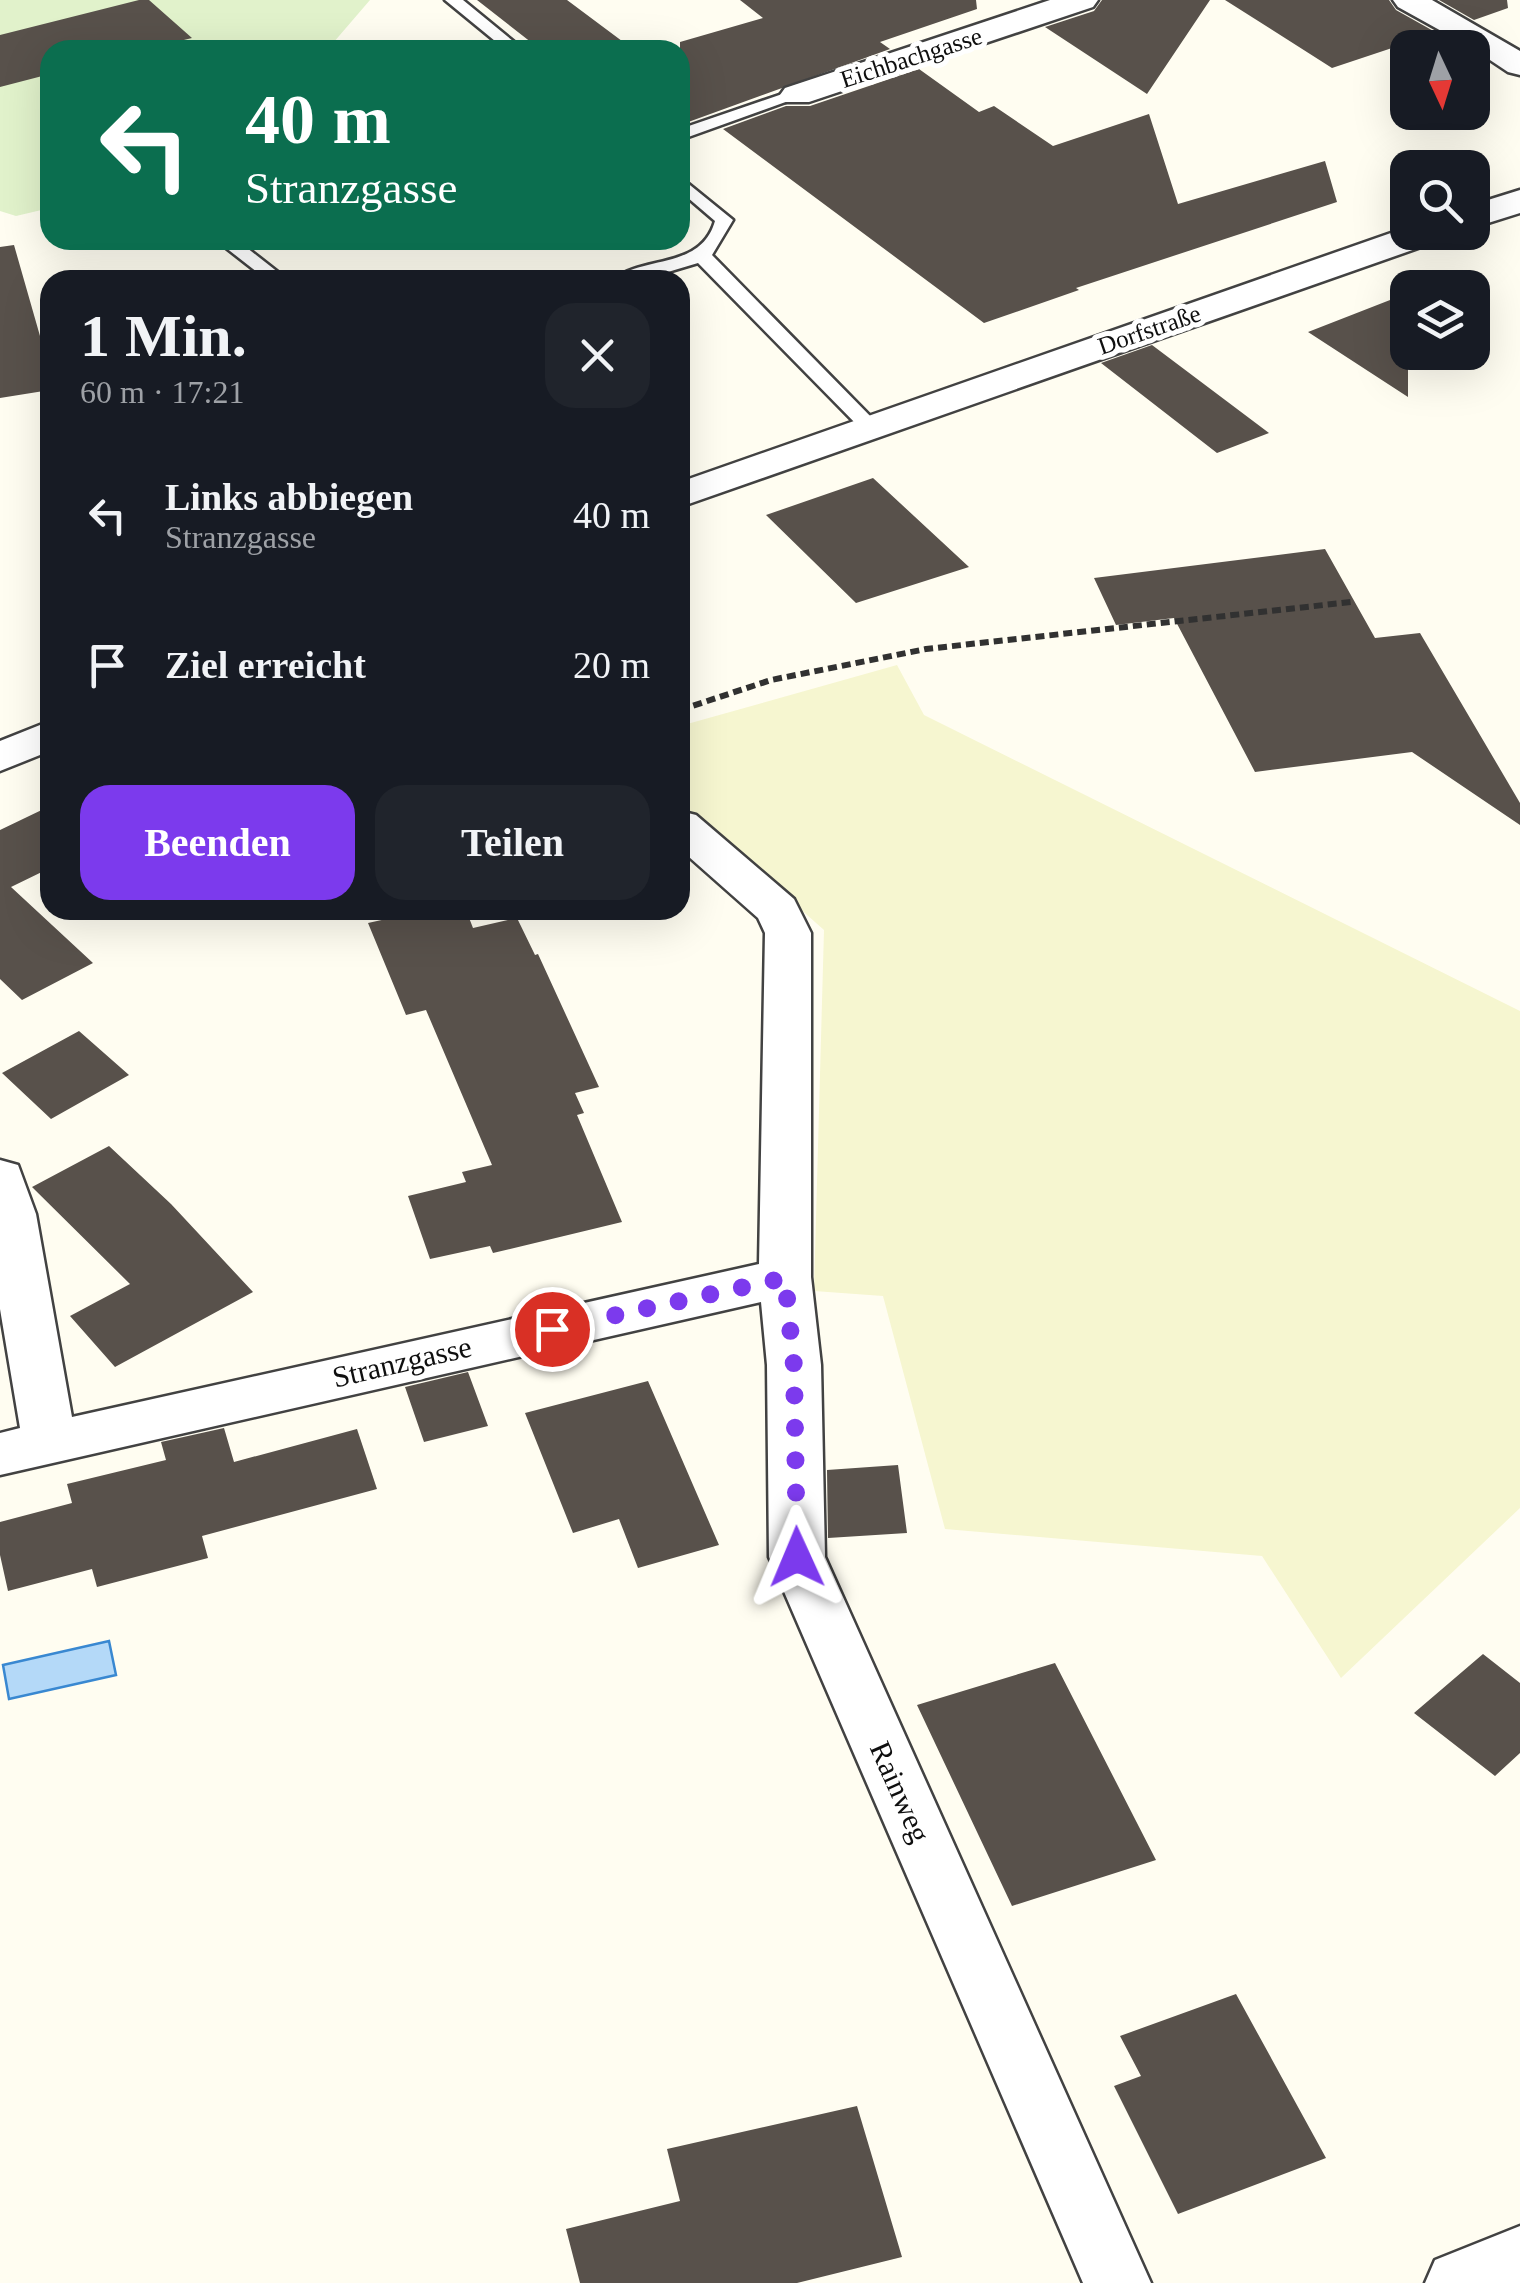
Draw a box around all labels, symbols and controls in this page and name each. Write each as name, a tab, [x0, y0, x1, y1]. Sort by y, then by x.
street label: Eichbachgasse	[837, 22, 985, 93]
north arrow	[1390, 30, 1490, 130]
map controls	[1390, 30, 1490, 370]
icon: left	[80, 80, 210, 210]
text: 40 m	[245, 81, 391, 158]
button: search	[1390, 150, 1490, 250]
text: Stranzgasse	[245, 163, 457, 213]
button: layers	[1390, 270, 1490, 370]
street label: Dorfstraße	[1094, 299, 1204, 360]
text: 1 Min.	[80, 303, 247, 369]
button: close	[545, 303, 650, 408]
text: 60 m · 17:21	[80, 374, 244, 410]
text: Links abbiegen	[165, 476, 413, 518]
icon: left	[80, 488, 135, 543]
text: 40 m	[573, 494, 650, 536]
text: Stranzgasse	[165, 519, 316, 555]
icon: arrive	[80, 638, 135, 693]
text: Ziel erreicht	[165, 644, 366, 686]
text: 20 m	[573, 644, 650, 686]
button: Beenden	[80, 785, 355, 900]
button: Teilen	[375, 785, 650, 900]
pin	[510, 1287, 595, 1372]
icon: arrive	[525, 1302, 580, 1357]
street label: Stranzgasse	[329, 1330, 475, 1394]
position arrow	[745, 1505, 849, 1609]
street label: Rainweg	[864, 1736, 937, 1847]

